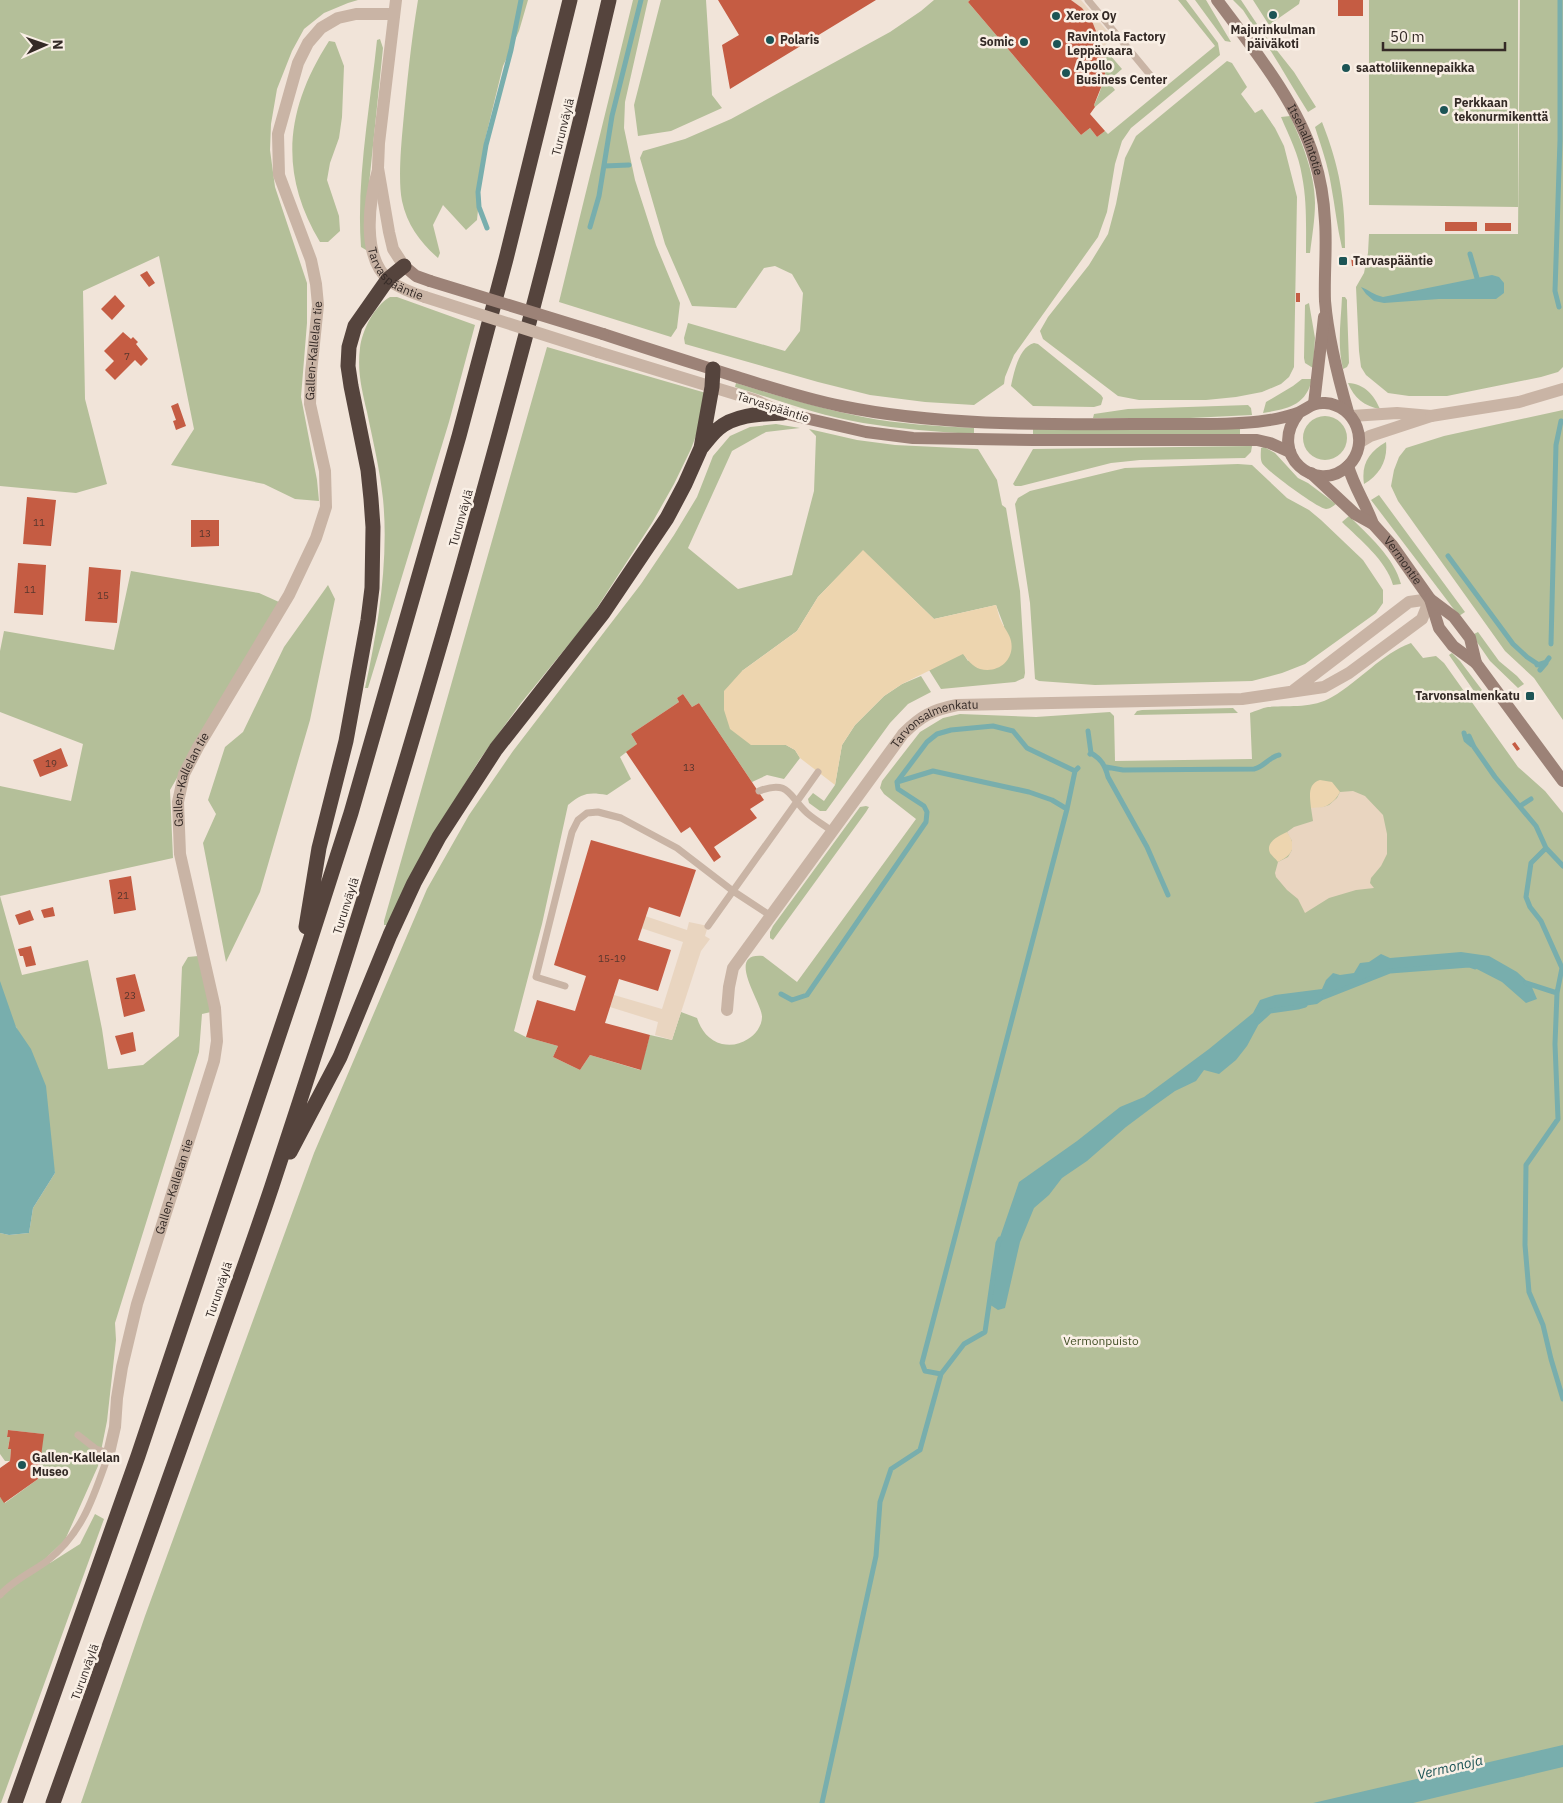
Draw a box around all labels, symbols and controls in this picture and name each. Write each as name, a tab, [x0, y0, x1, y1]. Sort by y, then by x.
place label: Xerox Oy	[1066, 8, 1117, 23]
marker: Majurinkulman päiväkoti	[1267, 9, 1279, 21]
marker: Xerox Oy	[1050, 10, 1062, 22]
north arrow	[20, 20, 70, 70]
scale bar	[1383, 20, 1506, 52]
place label: Majurinkulman päiväkoti	[1231, 22, 1315, 51]
text: 50 m	[1390, 27, 1425, 46]
place label: Ravintola Factory Leppävaara	[1067, 29, 1166, 58]
place label: Polaris	[780, 32, 819, 47]
marker: Polaris	[764, 34, 776, 46]
place label: Somic	[979, 34, 1014, 49]
marker: Somic	[1018, 36, 1030, 48]
marker: Ravintola Factory Leppävaara	[1051, 38, 1063, 50]
text: N	[49, 39, 67, 50]
place label: Apollo Business Center	[1076, 58, 1167, 87]
place label: saattoliikennepaikka	[1356, 60, 1475, 75]
marker: saattoliikennepaikka	[1340, 62, 1352, 74]
marker: Apollo Business Center	[1060, 67, 1072, 79]
place label: Perkkaan tekonurmikenttä	[1454, 95, 1549, 124]
street label: Turunväylä	[548, 96, 577, 157]
street label: Itsehallintotie	[1284, 101, 1326, 177]
marker: Perkkaan tekonurmikenttä	[1438, 104, 1450, 116]
street label: Tarvaspääntie	[365, 246, 426, 303]
place label: Tarvaspääntie	[1353, 253, 1433, 268]
marker: Tarvaspääntie	[1337, 255, 1349, 267]
street label: Gallen-Kallelan tie	[302, 300, 325, 401]
house number: 7	[124, 350, 130, 363]
street label: Tarvaspääntie	[735, 388, 812, 425]
street label: Turunväylä	[445, 487, 476, 548]
house number: 11	[33, 516, 45, 529]
house number: 13	[199, 527, 211, 540]
street label: Vermontie	[1381, 533, 1426, 588]
house number: 11	[24, 583, 36, 596]
house number: 15	[97, 589, 109, 602]
place label: Tarvonsalmenkatu	[1415, 688, 1520, 703]
marker: Tarvonsalmenkatu	[1524, 690, 1536, 702]
street label: Tarvonsalmenkatu	[887, 697, 979, 751]
street label: Gallen-Kallelan tie	[170, 729, 212, 827]
house number: 19	[45, 757, 57, 770]
house number: 13	[683, 761, 695, 774]
street label: Turunväylä	[329, 875, 362, 936]
house number: 21	[117, 889, 129, 902]
house number: 15-19	[598, 952, 626, 965]
house number: 23	[124, 989, 136, 1002]
street label: Gallen-Kallelan tie	[152, 1136, 196, 1236]
street label: Turunväylä	[202, 1259, 235, 1320]
park label: Vermonpuisto	[1063, 1333, 1139, 1348]
place label: Gallen-Kallelan Museo	[32, 1450, 120, 1479]
marker: Gallen-Kallelan Museo	[16, 1459, 28, 1471]
street label: Turunväylä	[67, 1641, 102, 1702]
water label: Vermonoja	[1415, 1751, 1485, 1783]

